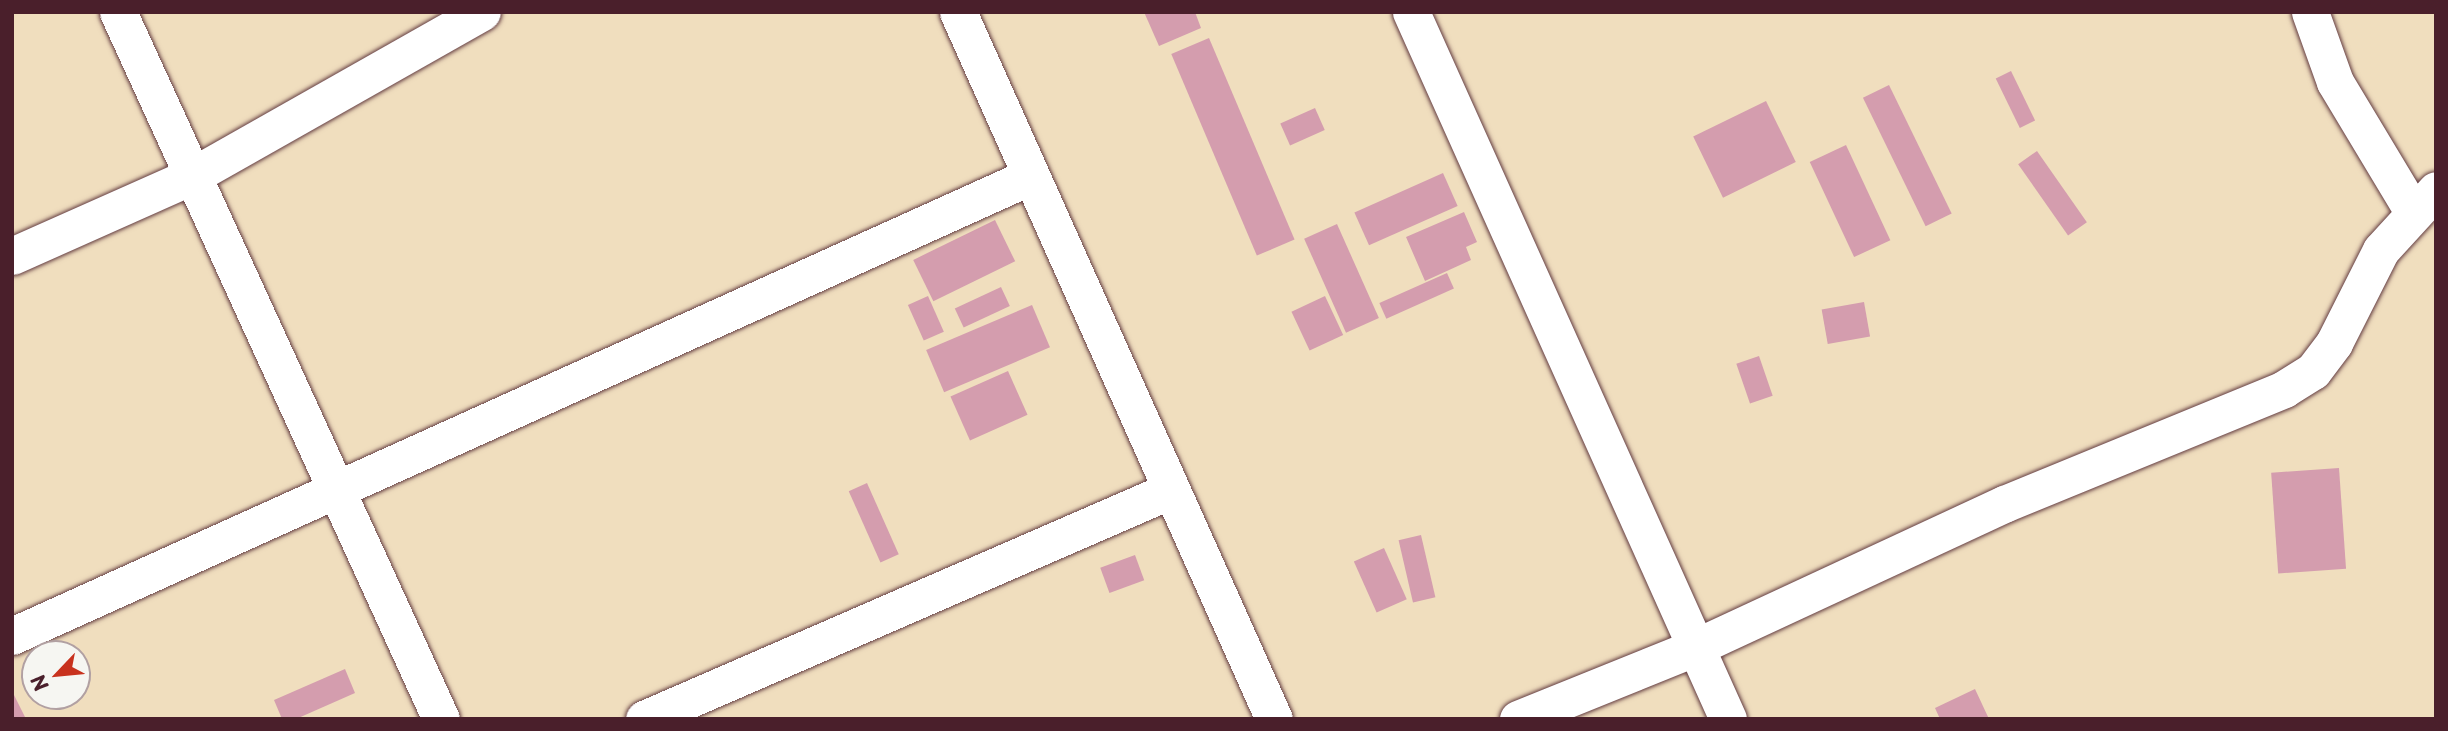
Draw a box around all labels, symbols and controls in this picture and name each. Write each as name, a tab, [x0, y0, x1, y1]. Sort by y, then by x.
north arrow	[21, 640, 91, 710]
text: N	[23, 670, 55, 696]

